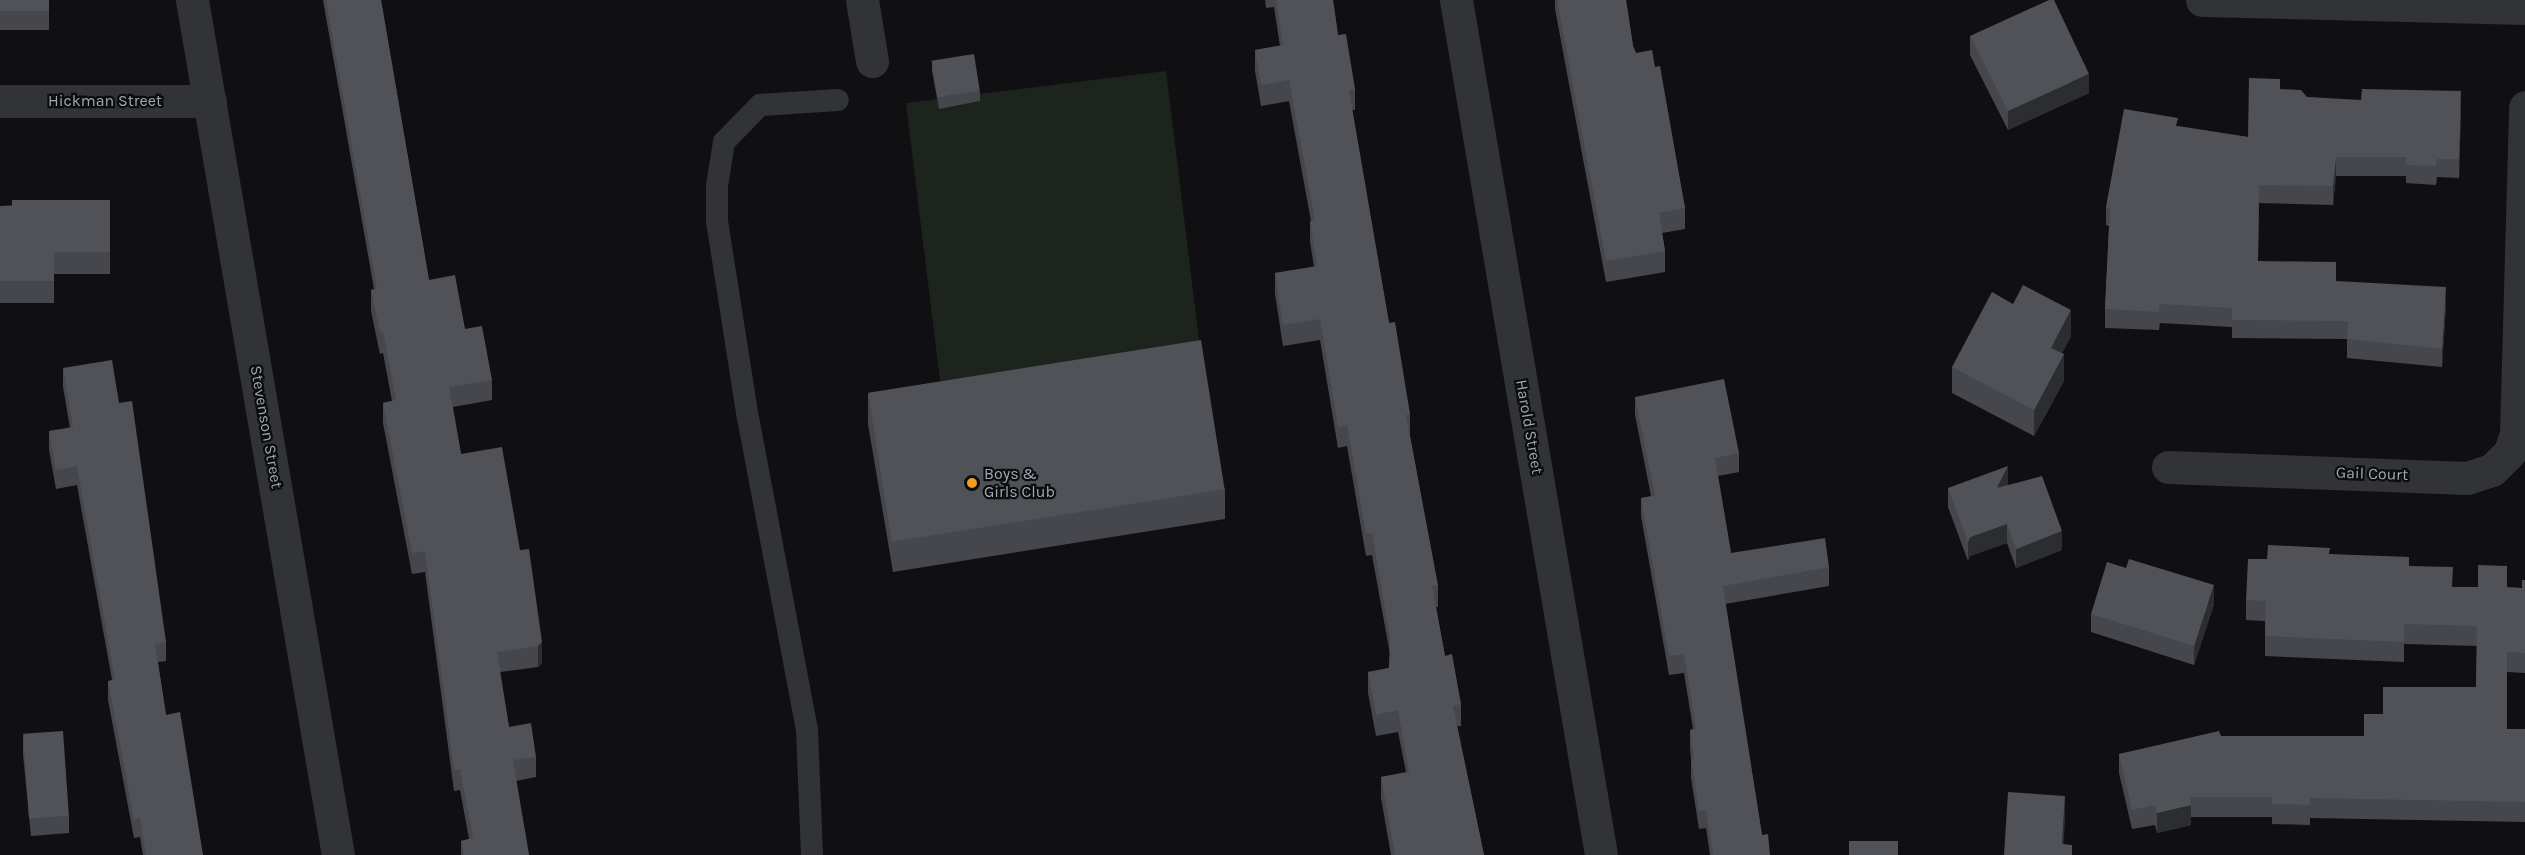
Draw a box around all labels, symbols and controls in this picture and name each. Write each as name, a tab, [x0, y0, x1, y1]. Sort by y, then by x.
street label: Hickman Street	[48, 91, 162, 111]
street label: Stevenson Street	[246, 364, 286, 490]
street label: Harold Street	[1511, 378, 1547, 476]
street label: Gail Court	[2336, 463, 2408, 485]
place label: Boys & Girls Club	[984, 464, 1055, 502]
marker: Boys & Girls Club	[965, 476, 979, 490]

